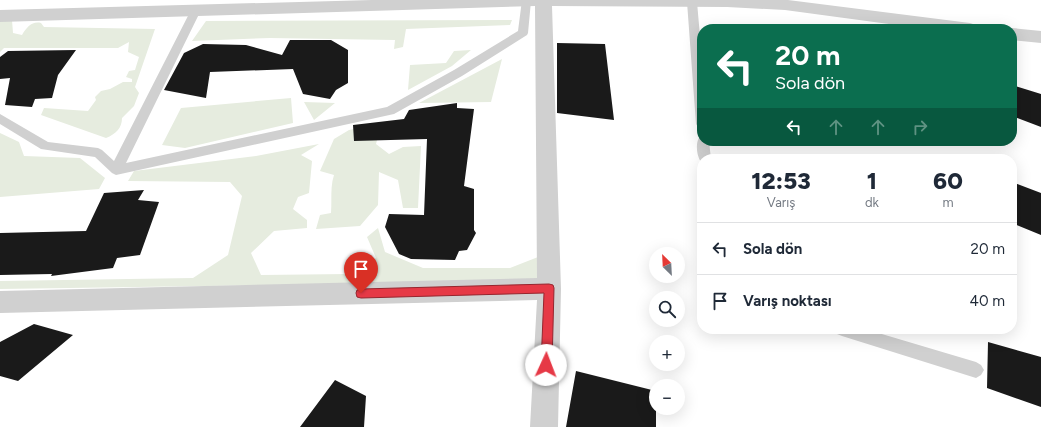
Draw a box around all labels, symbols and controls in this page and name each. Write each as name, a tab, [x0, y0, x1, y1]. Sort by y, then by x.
text: 20 m	[775, 38, 840, 72]
icon: left	[709, 40, 761, 92]
text: Sola dön	[775, 72, 845, 94]
icon: left	[783, 116, 805, 138]
icon: ahead	[825, 116, 847, 138]
icon: ahead	[867, 116, 889, 138]
icon: right	[909, 116, 931, 138]
text: 12:53	[751, 166, 811, 195]
text: 1	[867, 166, 877, 195]
text: 60	[933, 166, 963, 195]
text: Varış	[767, 195, 795, 210]
text: dk	[865, 195, 879, 210]
text: m	[942, 195, 953, 210]
icon: left	[709, 238, 731, 260]
text: Sola dön	[743, 240, 802, 258]
text: 20 m	[971, 240, 1005, 258]
north arrow	[649, 247, 685, 283]
map controls	[649, 247, 685, 415]
pin	[344, 252, 378, 293]
icon: arrive	[350, 258, 372, 280]
icon: arrive	[709, 290, 731, 312]
button: search	[649, 291, 685, 327]
text: Varış noktası	[743, 292, 832, 310]
text: 40 m	[970, 292, 1005, 310]
button: +	[649, 335, 685, 371]
position arrow	[525, 344, 567, 386]
button: −	[649, 379, 685, 415]

